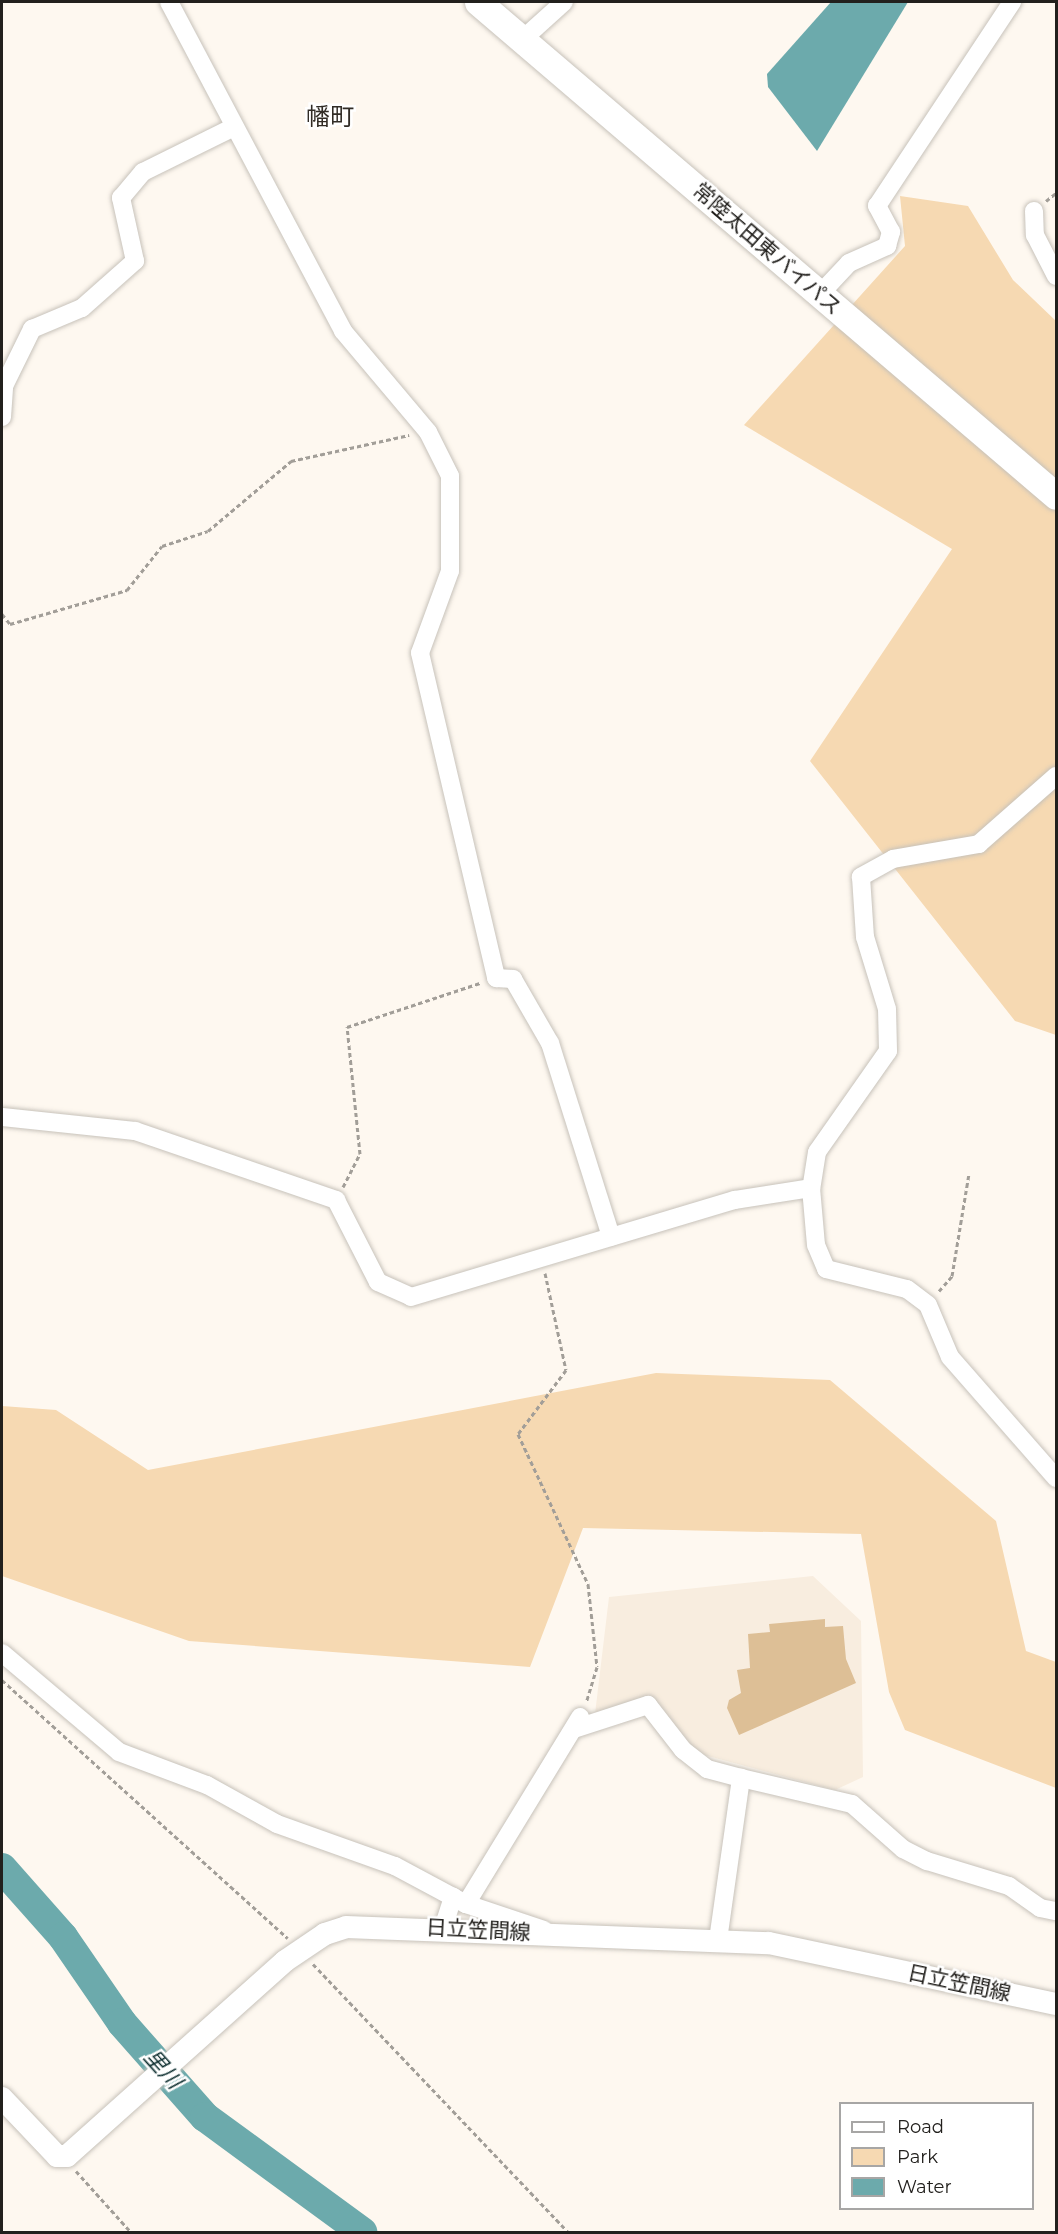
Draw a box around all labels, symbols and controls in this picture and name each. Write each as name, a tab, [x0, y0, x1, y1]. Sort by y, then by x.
district label: 幡町	[306, 103, 354, 131]
street label: 常陸太田東バイパス	[687, 177, 847, 321]
street label: 日立笠間線	[425, 1915, 531, 1945]
street label: 日立笠間線	[905, 1960, 1013, 2006]
water label: 里川	[138, 2044, 188, 2094]
legend	[839, 2102, 1034, 2210]
text: Road	[897, 2116, 944, 2138]
text: Park	[897, 2146, 938, 2168]
text: Water	[897, 2176, 952, 2198]

